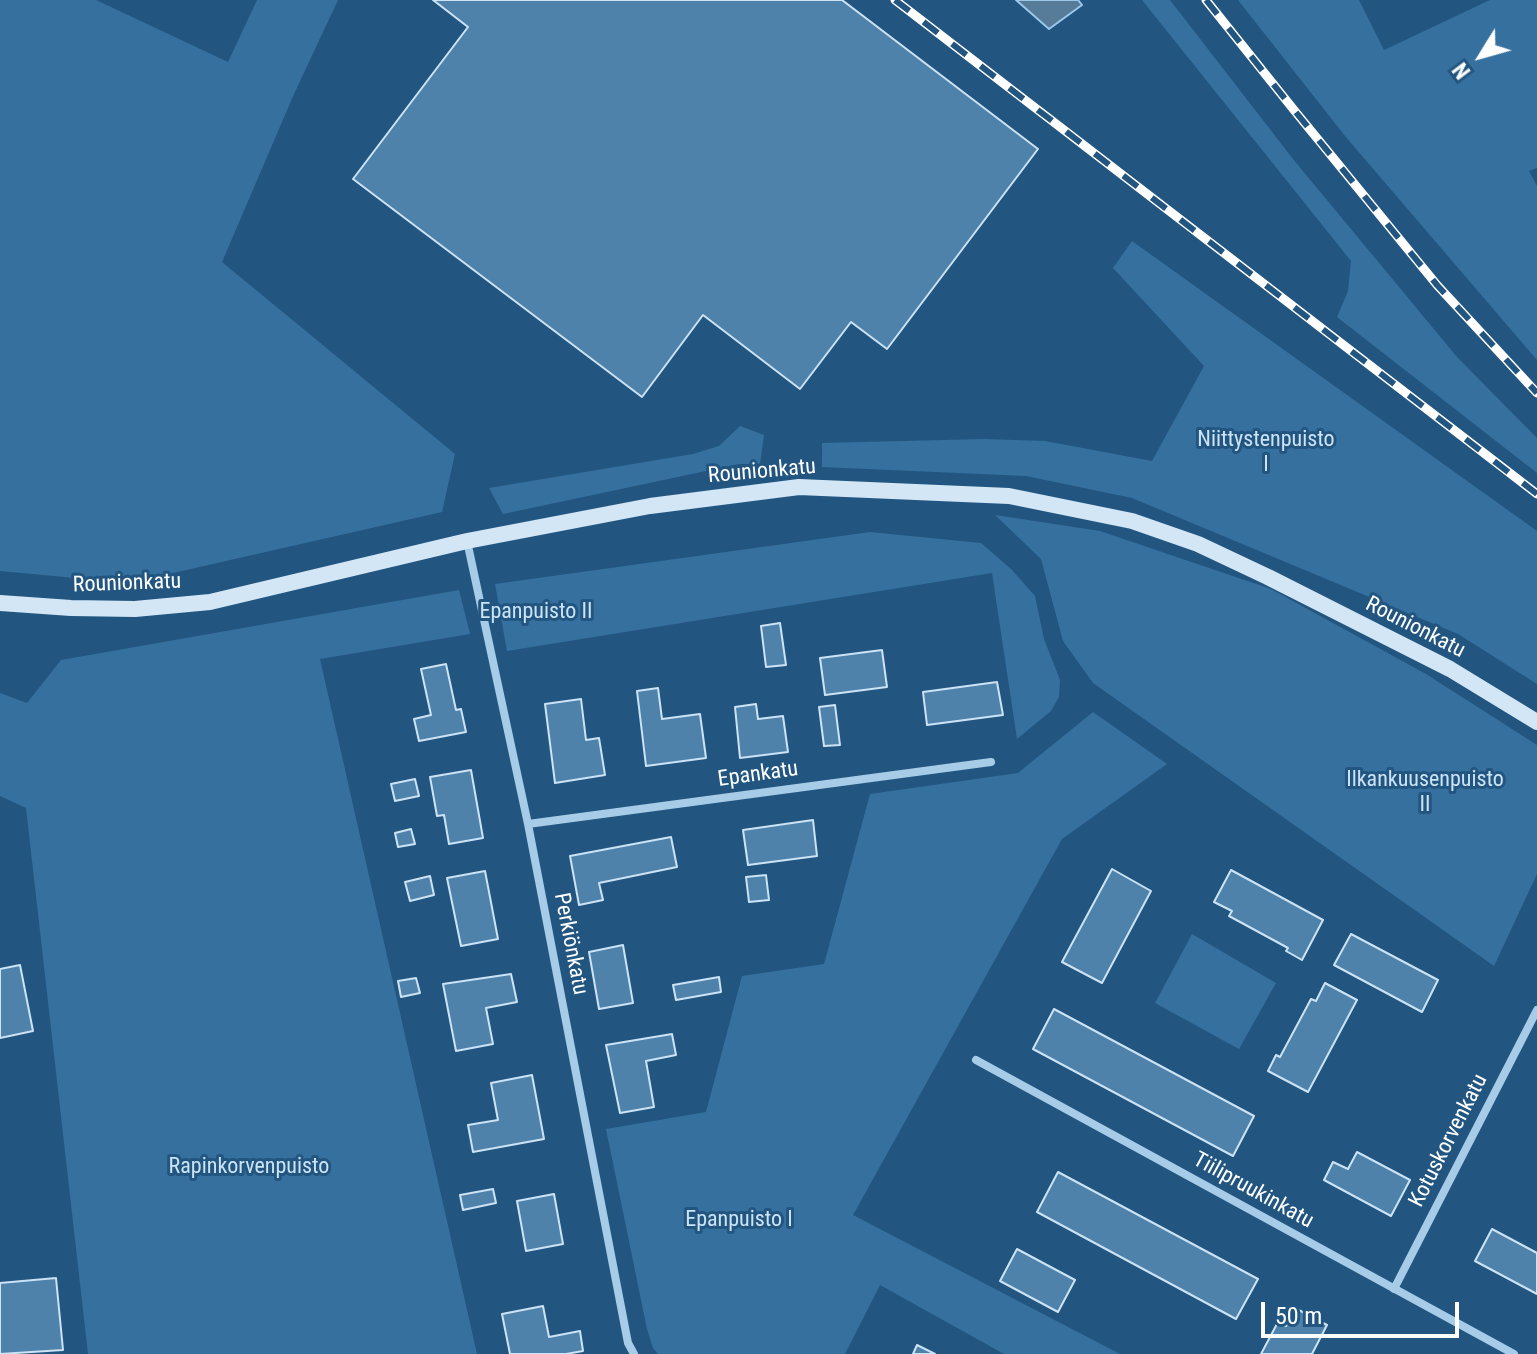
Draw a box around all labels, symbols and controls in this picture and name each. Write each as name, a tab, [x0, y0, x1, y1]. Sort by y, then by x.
north arrow	[1441, 16, 1521, 96]
text: N	[1447, 58, 1475, 84]
park label: Niittystenpuisto I	[1197, 427, 1335, 478]
street label: Rounionkatu	[707, 454, 817, 490]
street label: Rounionkatu	[72, 569, 182, 599]
street label: Rounionkatu	[1361, 592, 1469, 664]
park label: Epanpuisto II	[480, 599, 592, 625]
street label: Epankatu	[716, 756, 800, 794]
park label: Ilkankuusenpuisto II	[1346, 767, 1504, 818]
street label: Perkiönkatu	[547, 891, 593, 997]
street label: Kotuskorvenkatu	[1404, 1070, 1494, 1212]
street label: Tiilipruukinkatu	[1188, 1147, 1318, 1235]
park label: Rapinkorvenpuisto	[169, 1154, 329, 1180]
park label: Epanpuisto I	[685, 1207, 793, 1233]
scale bar	[1265, 1286, 1463, 1336]
text: 50 m	[1275, 1302, 1322, 1330]

